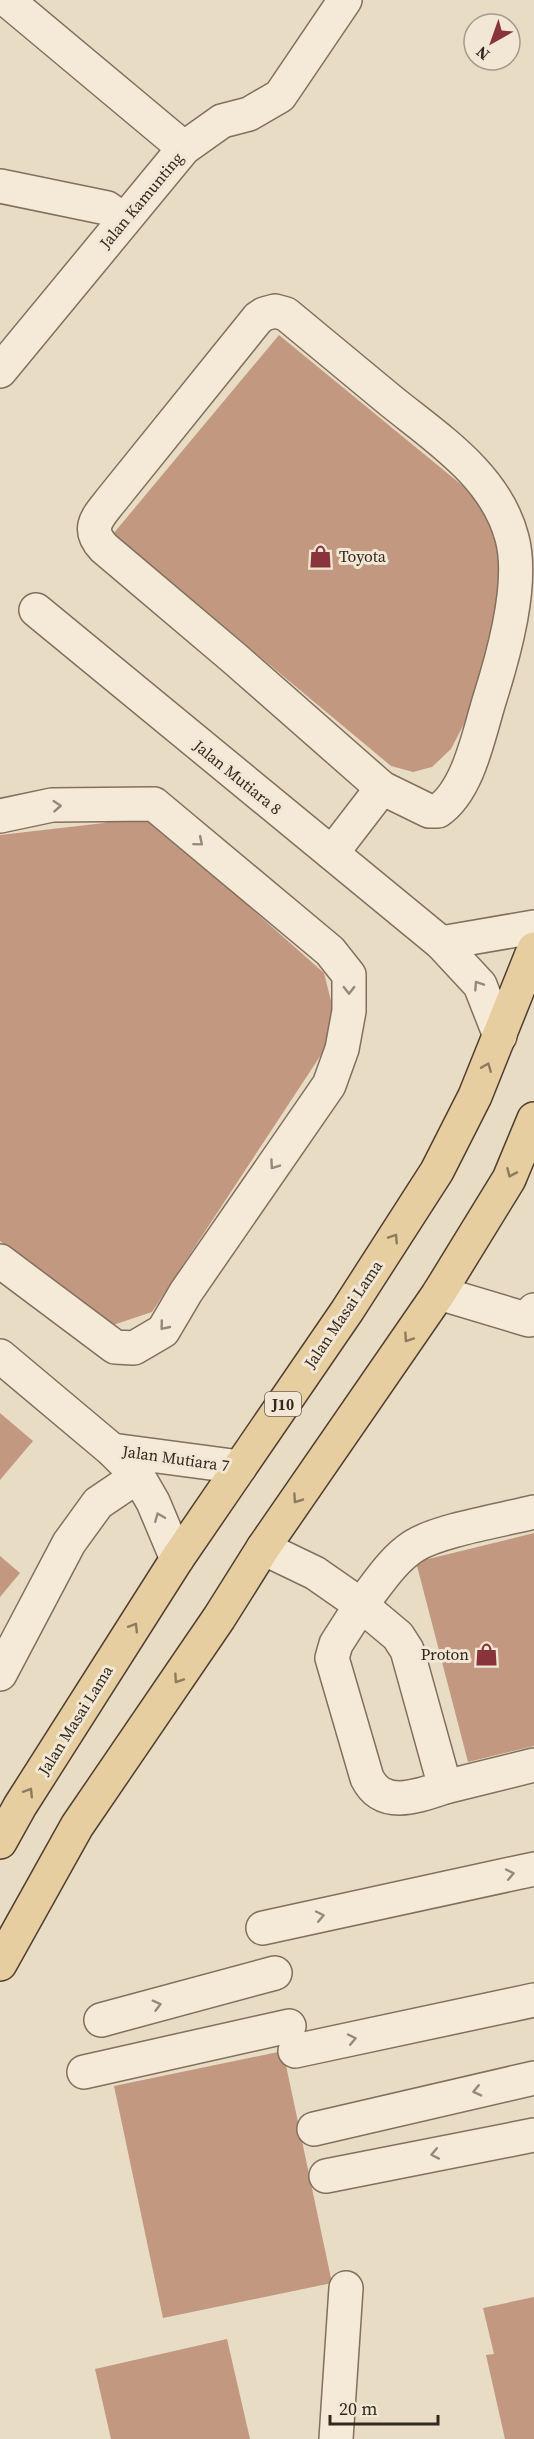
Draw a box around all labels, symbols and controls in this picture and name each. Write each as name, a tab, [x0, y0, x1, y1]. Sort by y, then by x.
north arrow	[462, 12, 522, 72]
text: N	[471, 41, 494, 66]
street label: Jalan Kamunting	[93, 147, 188, 254]
shop icon: Toyota	[308, 543, 334, 569]
place label: Toyota	[339, 545, 387, 567]
street label: Jalan Mutiara 8	[188, 734, 287, 819]
one-way arrow	[53, 799, 62, 812]
one-way arrow	[192, 835, 203, 846]
one-way arrow	[474, 980, 485, 991]
one-way arrow	[343, 985, 355, 994]
one-way arrow	[480, 1063, 492, 1074]
one-way arrow	[270, 1158, 281, 1169]
one-way arrow	[507, 1167, 519, 1178]
one-way arrow	[386, 1234, 398, 1244]
street label: Jalan Masai Lama	[298, 1255, 388, 1373]
one-way arrow	[161, 1319, 172, 1330]
one-way arrow	[404, 1332, 415, 1343]
road number: J10	[265, 1392, 301, 1416]
street label: Jalan Mutiara 7	[120, 1439, 231, 1476]
one-way arrow	[293, 1492, 304, 1503]
one-way arrow	[154, 1512, 166, 1523]
one-way arrow	[126, 1623, 138, 1633]
shop icon: Proton	[474, 1641, 500, 1667]
place label: Proton	[421, 1643, 469, 1665]
street label: Jalan Masai Lama	[32, 1660, 118, 1780]
one-way arrow	[174, 1672, 185, 1683]
one-way arrow	[22, 1787, 33, 1798]
one-way arrow	[505, 1868, 515, 1881]
one-way arrow	[315, 1910, 325, 1923]
one-way arrow	[151, 2000, 162, 2012]
one-way arrow	[347, 2033, 357, 2046]
one-way arrow	[472, 2084, 482, 2097]
one-way arrow	[431, 2147, 441, 2160]
scale bar	[330, 2388, 438, 2426]
text: 20 m	[339, 2396, 377, 2421]

